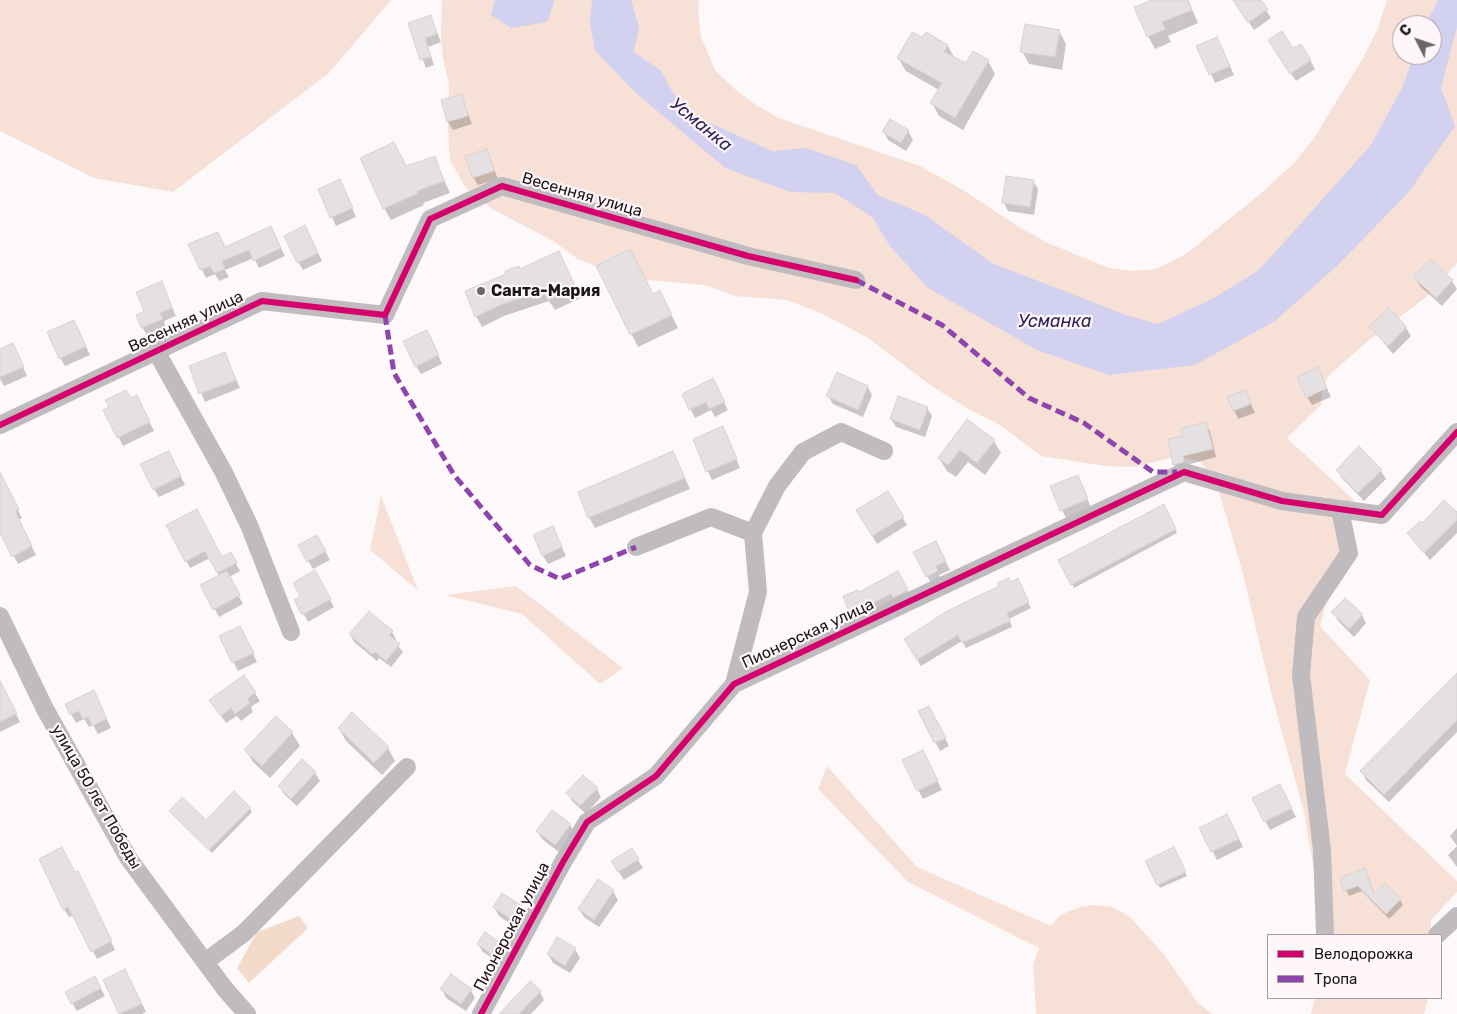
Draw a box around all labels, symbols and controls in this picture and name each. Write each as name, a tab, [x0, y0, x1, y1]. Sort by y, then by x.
north arrow	[1392, 15, 1442, 65]
text: С	[1396, 21, 1416, 40]
water label: Усманка	[666, 94, 736, 156]
street label: Весенняя улица	[520, 169, 644, 221]
place label: Санта-Мария	[491, 281, 600, 301]
marker: Санта-Мария	[475, 285, 487, 297]
street label: Весенняя улица	[126, 287, 246, 357]
water label: Усманка	[1018, 311, 1092, 333]
street label: Пионерская улица	[739, 595, 877, 673]
street label: улица 50 лет Победы	[47, 721, 145, 873]
street label: Пионерская улица	[470, 859, 554, 995]
legend	[1267, 934, 1442, 999]
text: Велодорожка	[1314, 945, 1413, 963]
text: Тропа	[1314, 970, 1357, 988]

